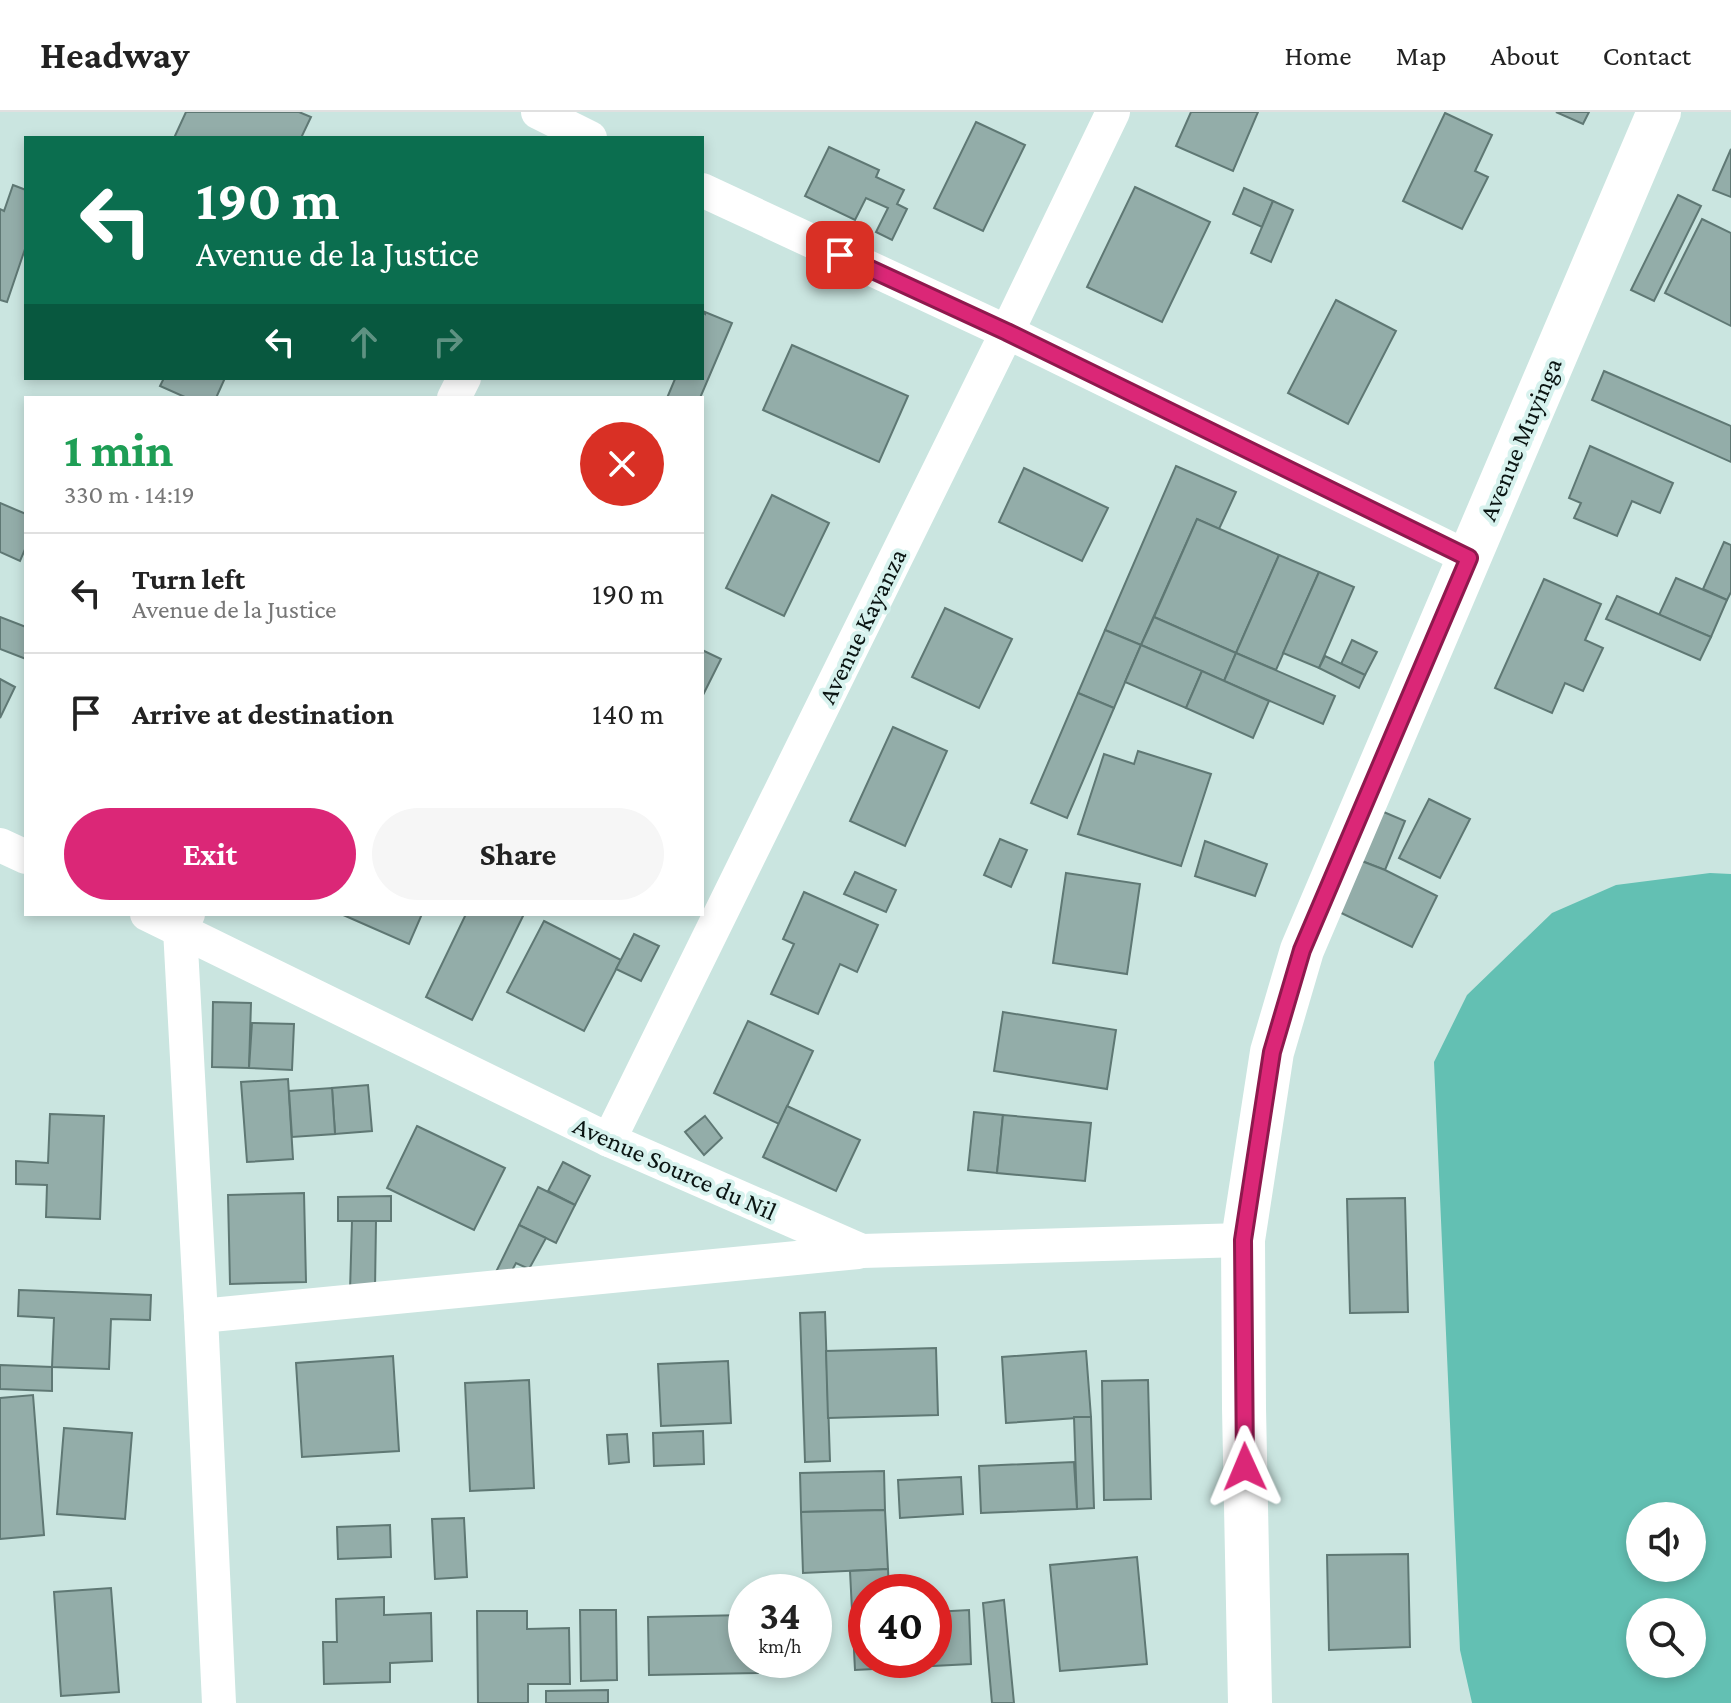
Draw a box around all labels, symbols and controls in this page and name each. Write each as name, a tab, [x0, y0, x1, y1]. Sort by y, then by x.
text: Headway	[40, 34, 190, 76]
text: Home	[1285, 40, 1352, 71]
text: Map	[1396, 40, 1447, 71]
text: About	[1491, 40, 1559, 71]
text: Contact	[1603, 40, 1691, 71]
icon: left	[64, 168, 168, 272]
text: 190 m	[196, 169, 340, 231]
pin	[806, 221, 874, 289]
icon: arrive	[818, 233, 862, 277]
text: Avenue de la Justice	[196, 234, 479, 274]
icon: left	[258, 320, 302, 364]
icon: ahead	[342, 320, 386, 364]
icon: right	[426, 320, 470, 364]
street label: Avenue Muyinga	[1473, 353, 1568, 525]
button: close	[580, 422, 664, 506]
text: 1 min	[64, 423, 173, 476]
text: 330 m · 14:19	[64, 480, 195, 509]
street label: Avenue Kayanza	[812, 544, 913, 708]
text: Turn left	[132, 562, 245, 595]
icon: left	[64, 571, 108, 615]
text: 190 m	[592, 577, 664, 610]
text: Avenue de la Justice	[132, 595, 337, 624]
icon: arrive	[64, 691, 108, 735]
text: Arrive at destination	[132, 697, 394, 730]
text: 140 m	[592, 697, 664, 730]
button: Exit	[64, 808, 356, 900]
button: Share	[372, 808, 664, 900]
street label: Avenue Source du Nil	[569, 1111, 781, 1226]
position arrow	[1203, 1425, 1287, 1509]
map controls	[1626, 1502, 1706, 1678]
button: sound	[1626, 1502, 1706, 1582]
speed limit sign: 40	[848, 1574, 952, 1678]
text: 34	[759, 1593, 801, 1638]
button: search	[1626, 1598, 1706, 1678]
text: km/h	[758, 1635, 802, 1657]

